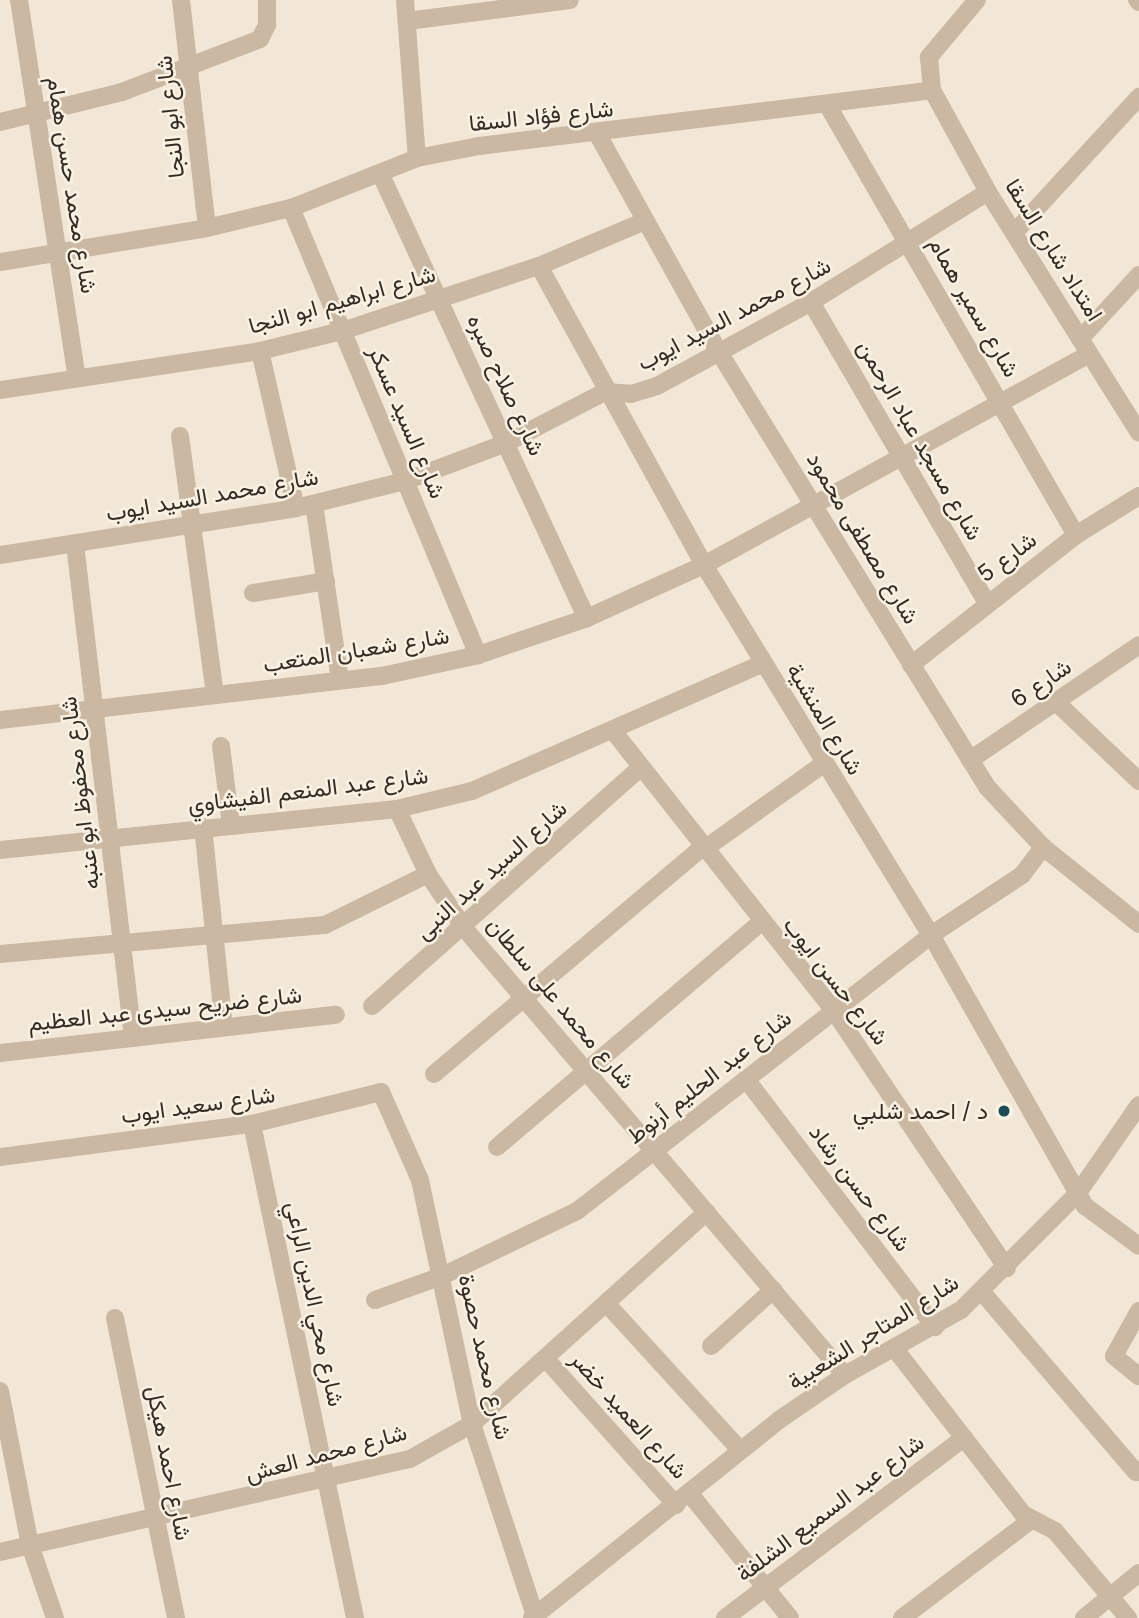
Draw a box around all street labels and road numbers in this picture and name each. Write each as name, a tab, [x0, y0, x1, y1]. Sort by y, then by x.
street label: شارع ابو النجا	[150, 54, 190, 180]
street label: شارع محمد حسن همام	[41, 75, 103, 295]
street label: شارع فؤاد السقا	[467, 95, 615, 137]
street label: امتداد شارع السقا	[999, 174, 1109, 326]
street label: شارع سمير همام	[923, 232, 1025, 382]
street label: شارع محمد السيد ايوب	[633, 251, 835, 377]
street label: شارع ابراهيم ابو النجا	[245, 260, 439, 340]
street label: شارع صلاح صبره	[461, 310, 551, 460]
street label: شارع مسجد عباد الرحمن	[851, 335, 989, 545]
street label: شارع السيد عسكر	[362, 341, 452, 503]
street label: شارع مصطفى محمود	[801, 447, 925, 629]
street label: شارع محمد السيد ايوب	[104, 463, 320, 527]
street label: شارع 5	[972, 526, 1042, 588]
street label: شارع شعبان المتعب	[261, 622, 451, 678]
street label: شارع 6	[1006, 653, 1076, 713]
street label: شارع المنشية	[781, 658, 869, 780]
street label: شارع محفوظ ابو عنبه	[54, 695, 106, 891]
street label: شارع عبد المنعم الفيشاوي	[186, 762, 430, 818]
street label: شارع السيد عبد النبى	[409, 795, 573, 945]
street label: شارع محمد على سلطان	[481, 911, 641, 1095]
street label: شارع حسن ايوب	[778, 912, 894, 1050]
street label: شارع ضريح سيدى عبد العظيم	[27, 981, 303, 1037]
street label: شارع عبد الحليم أرنوط	[621, 1004, 797, 1150]
street label: شارع سعيد ايوب	[119, 1081, 277, 1129]
street label: شارع حسن رشاد	[803, 1119, 917, 1257]
street label: شارع محي الدين الراعي	[280, 1199, 350, 1409]
street label: شارع المتاجر الشعبية	[782, 1268, 964, 1396]
street label: شارع محمد حصوة	[453, 1272, 517, 1442]
street label: شارع العميد خضر	[564, 1346, 694, 1484]
street label: شارع احمد هيكل	[140, 1383, 198, 1543]
street label: شارع محمد العش	[242, 1418, 410, 1488]
street label: شارع عبد السميع الشلفة	[731, 1428, 929, 1588]

